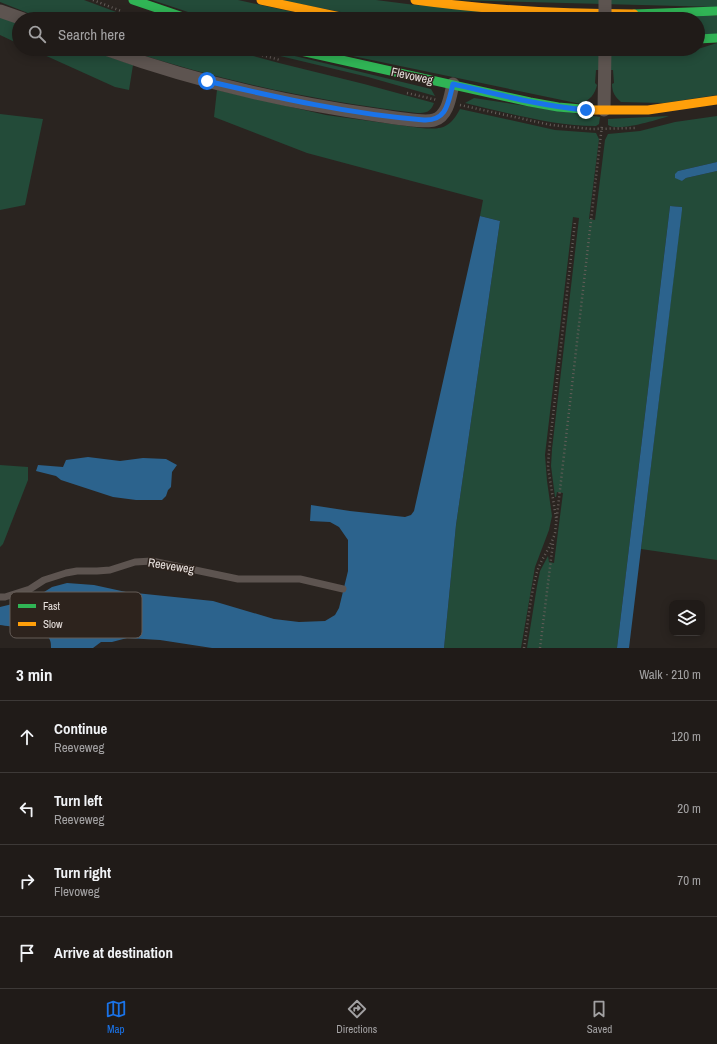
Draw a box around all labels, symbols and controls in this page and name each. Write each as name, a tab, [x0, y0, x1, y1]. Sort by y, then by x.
search box	[12, 12, 705, 56]
icon: search	[26, 23, 48, 45]
text: Search here	[58, 24, 125, 45]
street label: Flevoweg	[390, 64, 435, 88]
route start	[198, 72, 216, 90]
route end	[577, 101, 595, 119]
street label: Reeveweg	[147, 554, 196, 578]
legend	[10, 592, 142, 638]
text: Fast	[43, 599, 61, 613]
map controls	[669, 600, 705, 636]
button: layers	[669, 600, 705, 636]
text: Slow	[43, 617, 63, 631]
text: 3 min	[16, 663, 52, 686]
text: Walk · 210 m	[639, 666, 701, 683]
text: Continue	[54, 718, 107, 739]
icon: ahead	[16, 726, 38, 748]
text: 120 m	[671, 728, 701, 745]
text: Reeveweg	[54, 739, 104, 756]
text: Turn left	[54, 790, 102, 811]
icon: left	[16, 798, 38, 820]
text: 20 m	[677, 800, 701, 817]
text: Reeveweg	[54, 811, 104, 828]
text: Turn right	[54, 862, 111, 883]
icon: right	[16, 870, 38, 892]
text: 70 m	[677, 872, 701, 889]
text: Flevoweg	[54, 883, 100, 900]
icon: arrive	[16, 942, 38, 964]
text: Arrive at destination	[54, 942, 173, 963]
tab: Map	[105, 998, 127, 1036]
tab: Directions	[336, 998, 377, 1036]
tab: Saved	[587, 998, 612, 1036]

